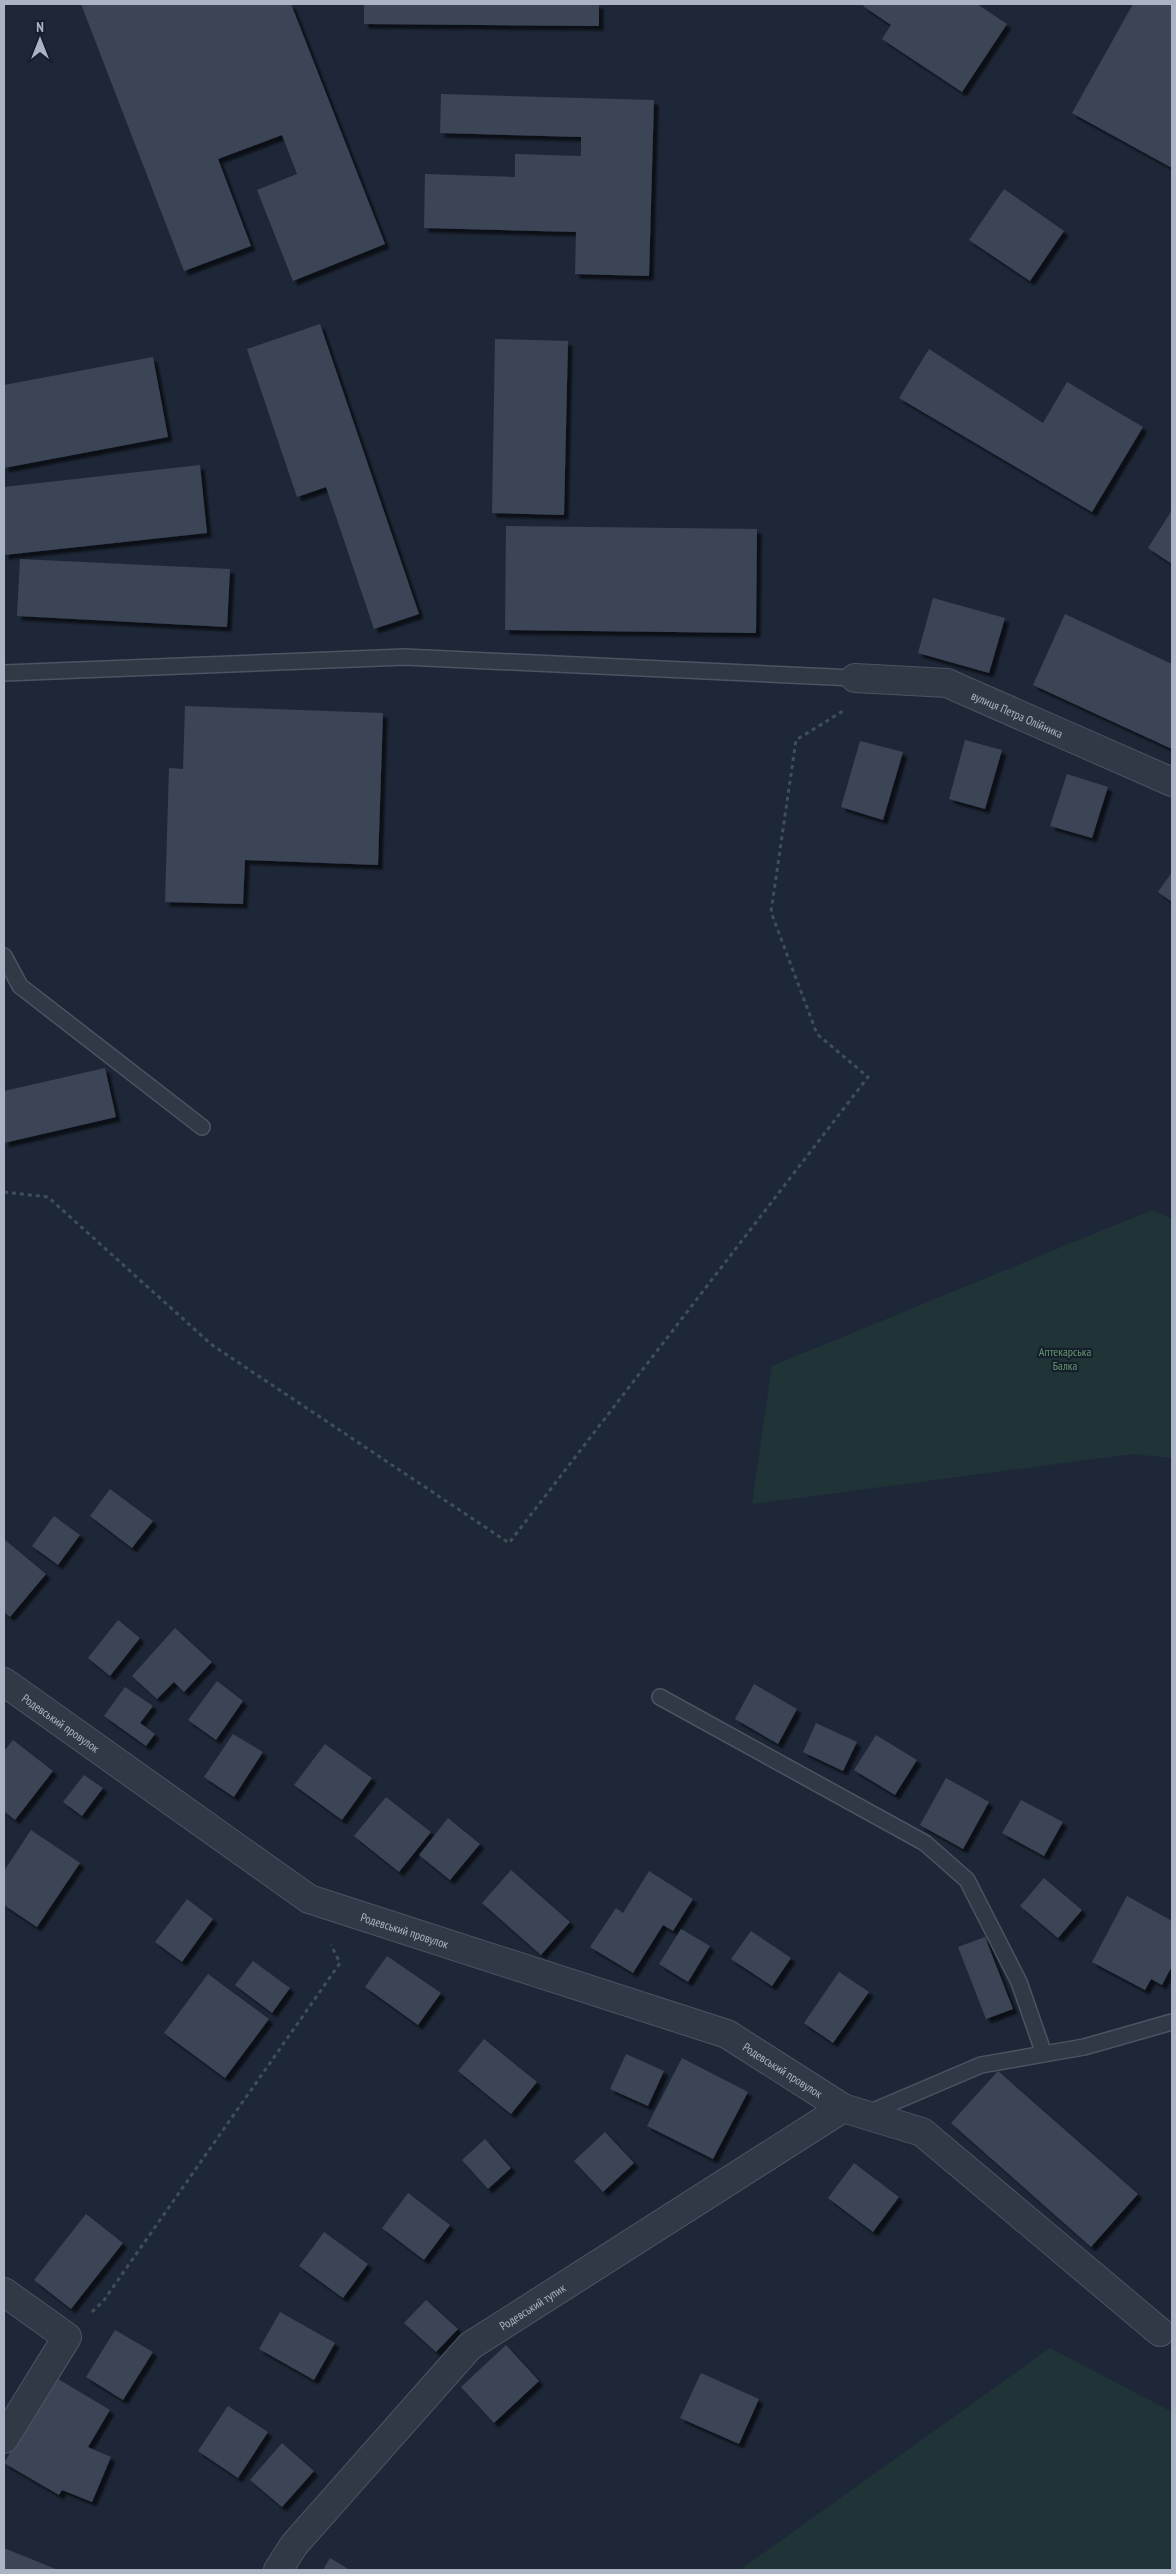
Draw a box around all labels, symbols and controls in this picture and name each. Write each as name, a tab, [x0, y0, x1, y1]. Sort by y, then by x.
north arrow	[15, 15, 65, 65]
text: N	[36, 18, 44, 36]
street label: вулиця Петра Олійника	[969, 687, 1066, 741]
park label: Аптекарська Балка	[1039, 1344, 1091, 1373]
street label: Родевський провулок	[19, 1690, 103, 1755]
street label: Родевський провулок	[359, 1909, 451, 1951]
street label: Родевський провулок	[740, 2039, 826, 2101]
street label: Родевський тупик	[496, 2280, 568, 2333]

